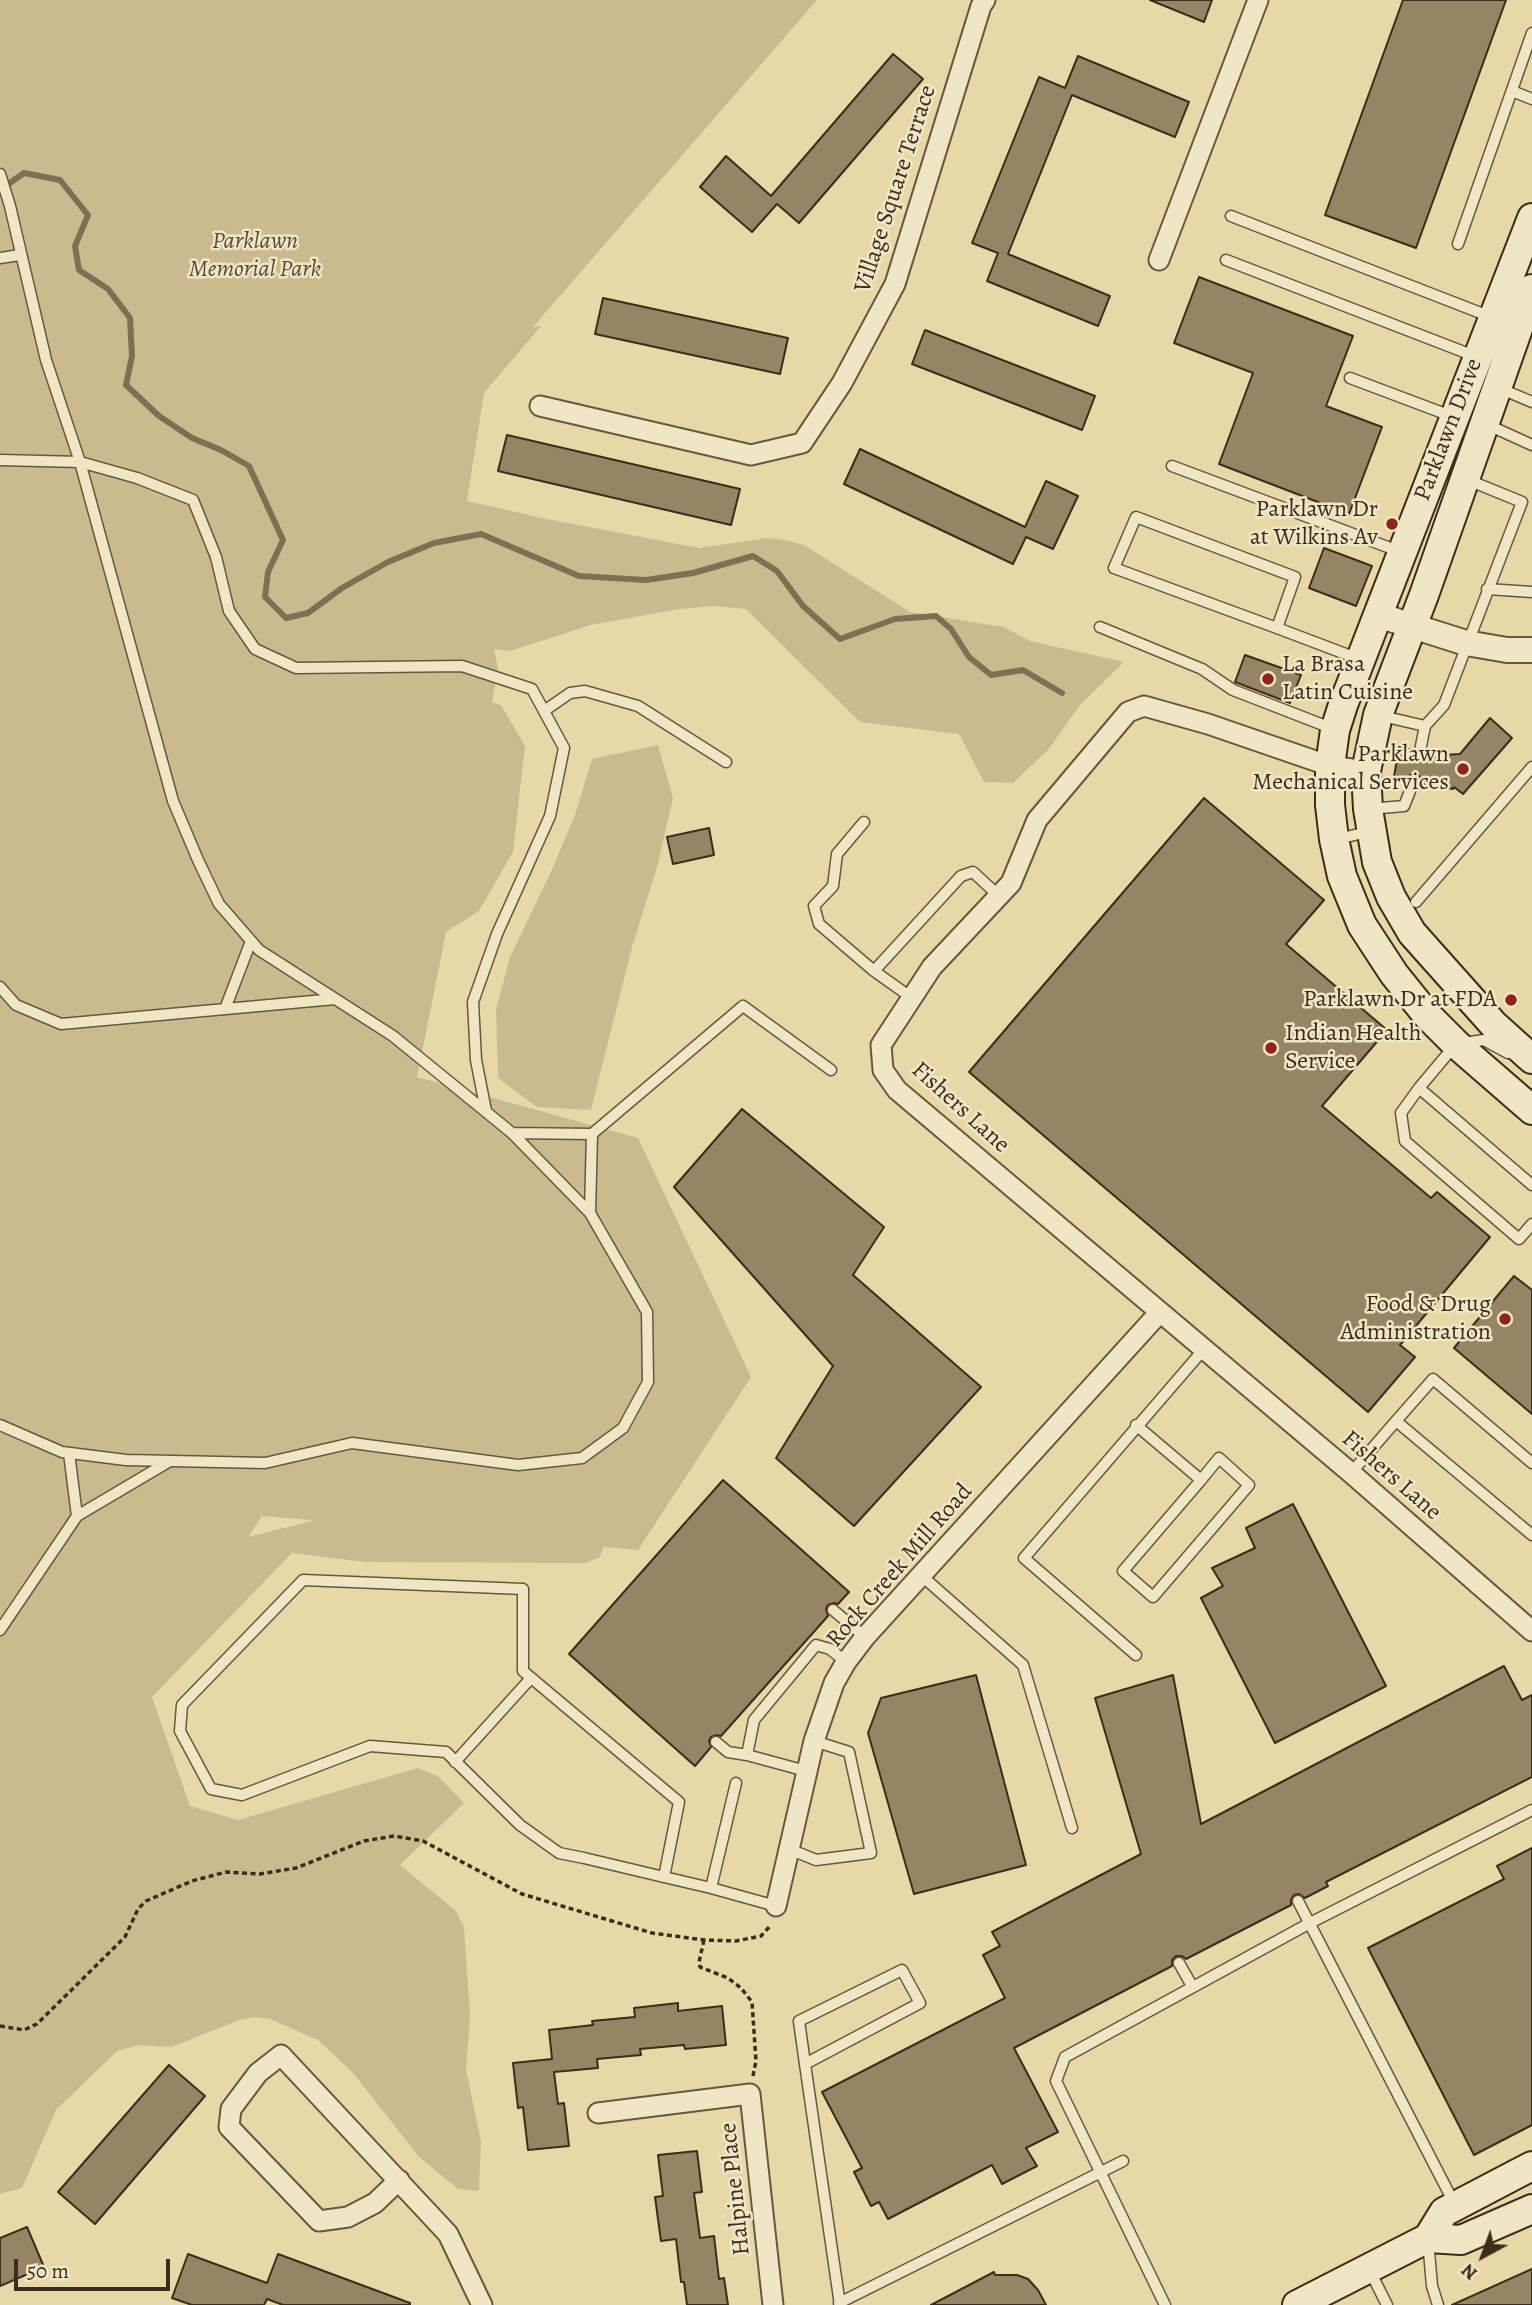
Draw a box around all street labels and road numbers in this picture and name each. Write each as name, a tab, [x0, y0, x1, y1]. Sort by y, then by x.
street label: Village Square Terrace	[849, 82, 943, 296]
street label: Parklawn Drive	[1409, 355, 1489, 505]
street label: Fishers Lane	[905, 1056, 1015, 1160]
street label: Fishers Lane	[1335, 1425, 1447, 1527]
street label: Rock Creek Mill Road	[821, 1478, 979, 1654]
street label: Halpine Place	[715, 2121, 757, 2257]

